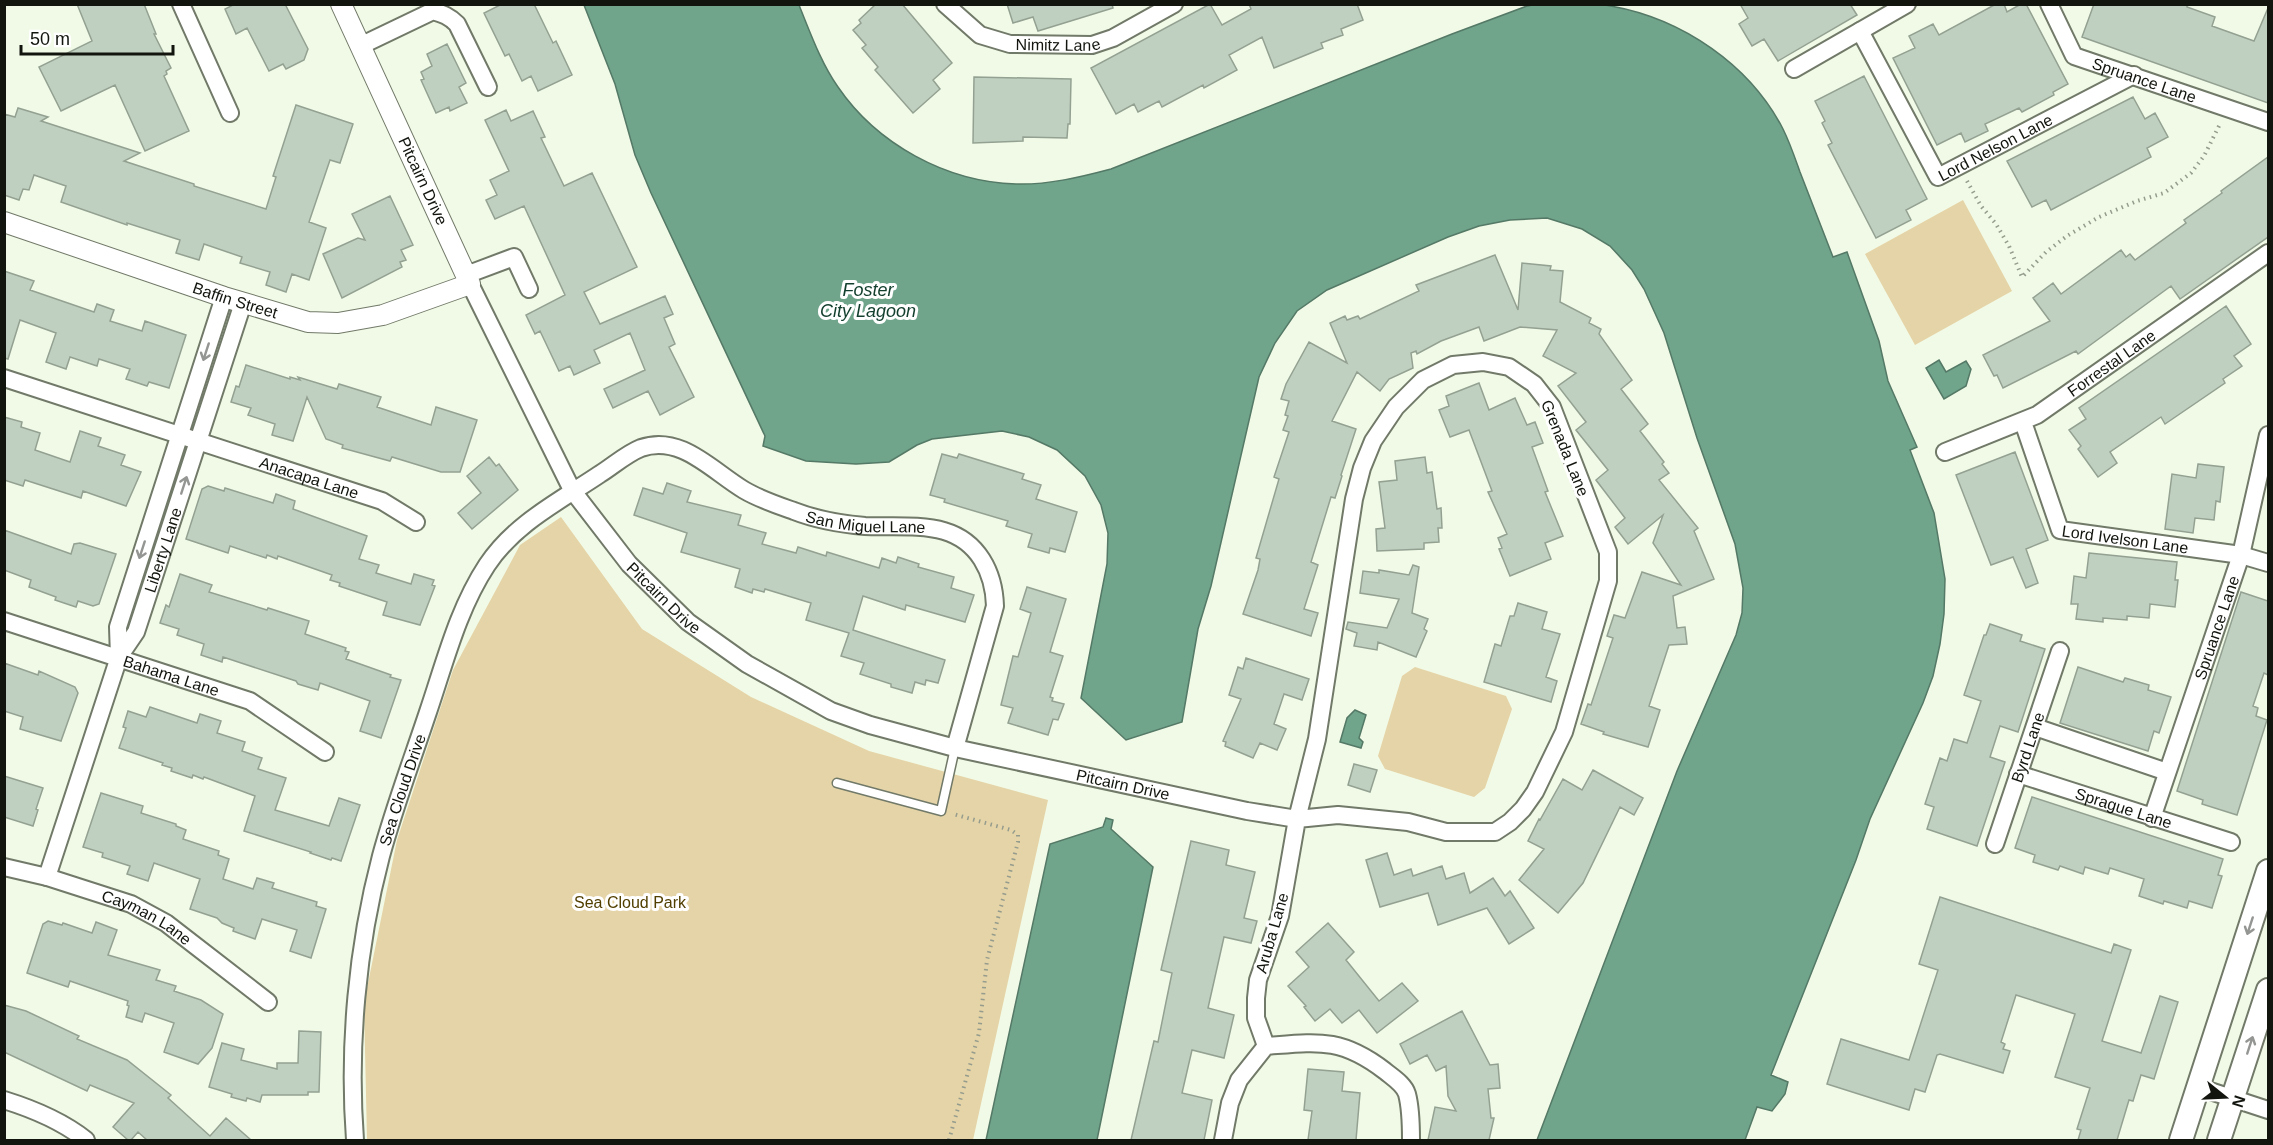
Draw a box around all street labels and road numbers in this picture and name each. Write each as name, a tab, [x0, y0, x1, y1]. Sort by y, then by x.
street label: Nimitz Lane	[1016, 34, 1103, 53]
street label: Spruance Lane	[2090, 54, 2199, 105]
street label: Lord Nelson Lane	[1935, 110, 2055, 184]
street label: Pitcairn Drive	[395, 134, 451, 228]
street label: Baffin Street	[191, 279, 280, 321]
street label: Forrestal Lane	[2064, 326, 2159, 399]
street label: Grenada Lane	[1538, 397, 1592, 499]
street label: Anacapa Lane	[258, 453, 361, 501]
street label: Liberty Lane	[141, 505, 184, 594]
street label: San Miguel Lane	[804, 507, 926, 536]
street label: Lord Ivelson Lane	[2061, 522, 2190, 556]
street label: Pitcairn Drive	[624, 559, 704, 637]
street label: Spruance Lane	[2191, 573, 2242, 682]
street label: Bahama Lane	[121, 652, 221, 699]
street label: Byrd Lane	[2008, 710, 2047, 785]
street label: Sea Cloud Drive	[376, 732, 428, 848]
street label: Pitcairn Drive	[1075, 766, 1171, 803]
street label: Sprague Lane	[2073, 784, 2174, 831]
street label: Cayman Lane	[100, 887, 195, 948]
street label: Aruba Lane	[1252, 891, 1292, 975]

